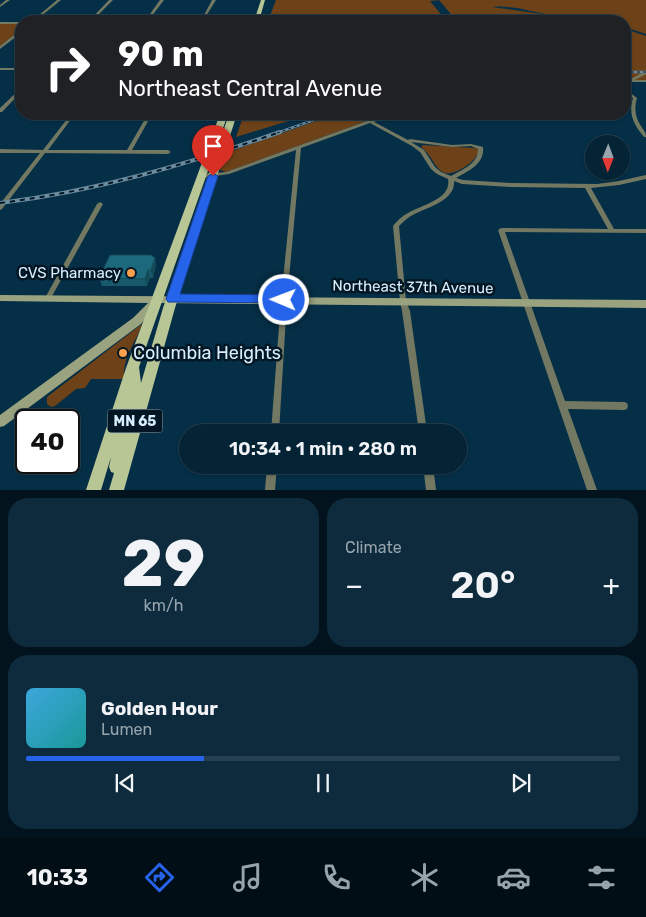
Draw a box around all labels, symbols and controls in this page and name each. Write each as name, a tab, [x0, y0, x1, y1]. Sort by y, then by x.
text: 90 m	[118, 33, 204, 75]
icon: right	[35, 35, 100, 100]
text: Northeast Central Avenue	[118, 75, 382, 102]
pin	[192, 125, 234, 176]
icon: arrive	[199, 132, 227, 160]
north arrow	[585, 135, 630, 180]
map controls	[585, 135, 630, 180]
place label: CVS Pharmacy	[18, 264, 121, 282]
marker: CVS Pharmacy	[125, 267, 137, 279]
position arrow	[257, 273, 309, 325]
street label: Northeast 37th Avenue	[332, 277, 494, 297]
place label: Columbia Heights	[133, 342, 281, 364]
marker: Columbia Heights	[117, 347, 129, 359]
speed limit sign: 40	[15, 409, 80, 474]
road number: MN 65	[108, 410, 162, 432]
text: 10:34 · 1 min · 280 m	[229, 437, 417, 460]
text: 29	[122, 525, 205, 602]
text: Climate	[345, 538, 402, 557]
text: 20°	[450, 562, 515, 608]
text: −	[345, 569, 363, 602]
text: +	[603, 569, 620, 602]
text: km/h	[144, 596, 183, 615]
text: Golden Hour	[101, 697, 218, 720]
text: Lumen	[101, 720, 152, 739]
icon: previous	[111, 769, 139, 797]
icon: pause	[309, 769, 337, 797]
icon: next	[507, 769, 535, 797]
icon: directions	[142, 860, 177, 895]
icon: music	[230, 860, 265, 895]
icon: phone	[319, 860, 354, 895]
icon: climate	[407, 860, 442, 895]
icon: car	[496, 860, 531, 895]
icon: filters	[584, 860, 619, 895]
text: 10:33	[27, 864, 88, 891]

